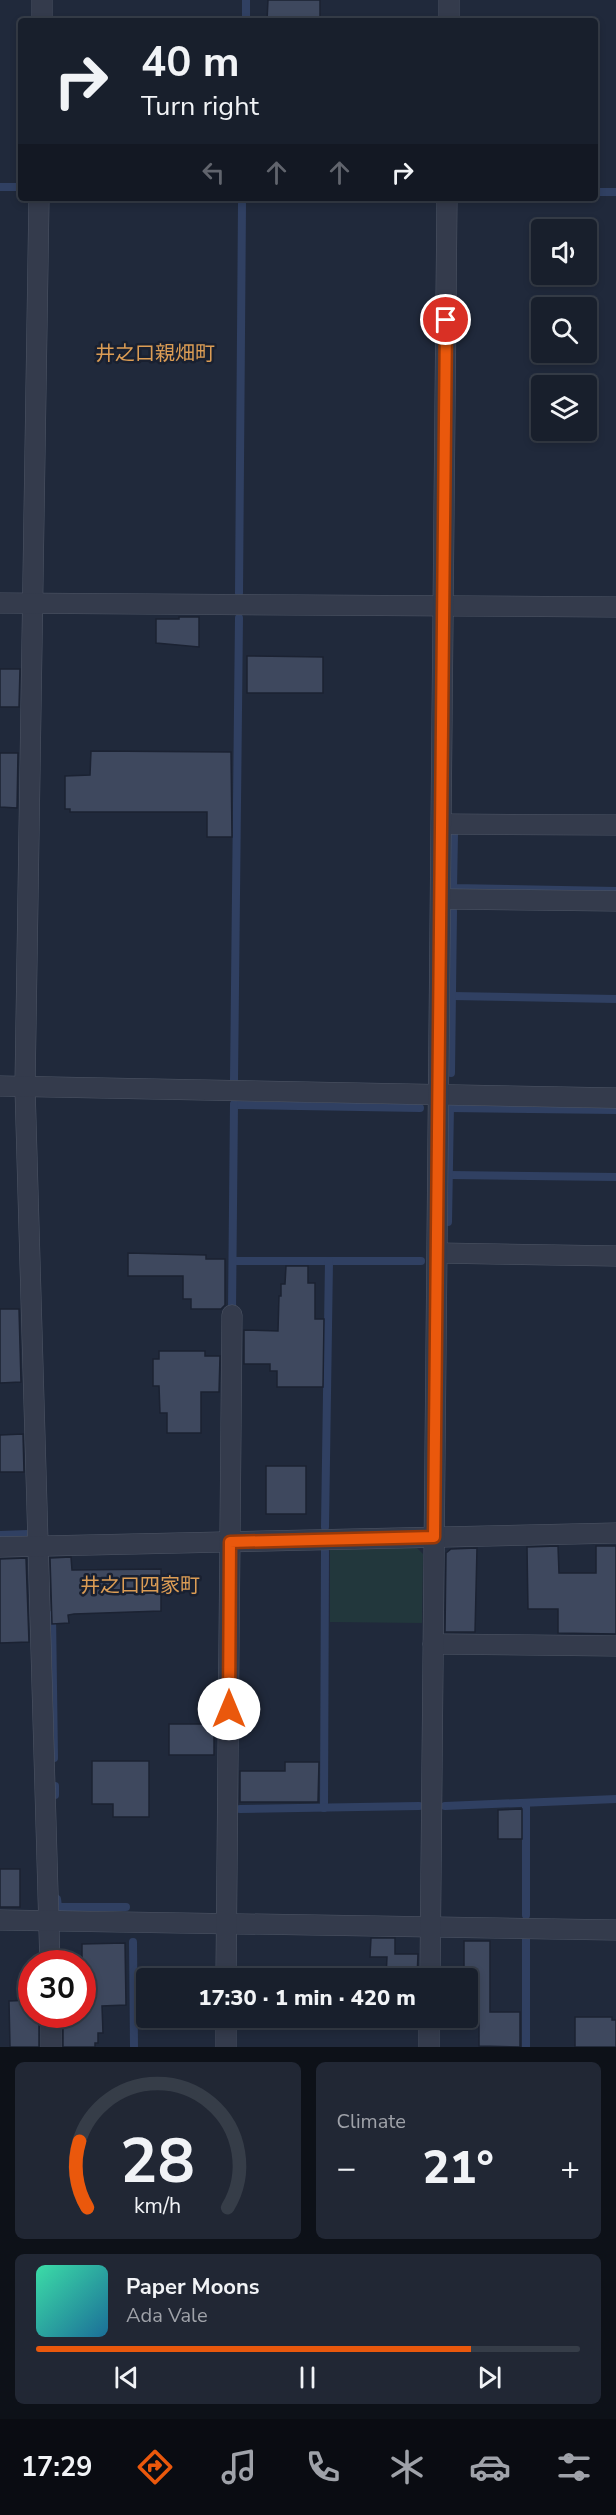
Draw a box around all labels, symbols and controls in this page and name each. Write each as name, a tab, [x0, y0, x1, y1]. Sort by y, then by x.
text: 40 m	[141, 34, 240, 91]
icon: right	[42, 42, 120, 120]
text: Turn right	[141, 88, 259, 125]
icon: left	[197, 156, 230, 189]
icon: ahead	[260, 156, 293, 189]
icon: ahead	[323, 156, 356, 189]
icon: right	[386, 156, 419, 189]
map controls	[531, 219, 597, 441]
button: sound	[531, 219, 597, 285]
pin	[420, 294, 471, 345]
button: search	[531, 297, 597, 363]
icon: arrive	[429, 303, 462, 336]
district label: 井之口親畑町	[95, 340, 215, 367]
button: layers	[531, 375, 597, 441]
district label: 井之口四家町	[80, 1572, 200, 1599]
position arrow	[197, 1677, 261, 1741]
speed limit sign: 30	[18, 1950, 96, 2028]
text: 17:30 · 1 min · 420 m	[198, 1983, 416, 2013]
text: Climate	[337, 2108, 406, 2135]
text: 28	[120, 2119, 195, 2204]
text: 21°	[423, 2138, 494, 2199]
text: −	[337, 2146, 356, 2191]
text: +	[560, 2146, 580, 2191]
text: km/h	[134, 2191, 181, 2221]
text: Paper Moons	[126, 2272, 260, 2302]
text: Ada Vale	[126, 2302, 208, 2329]
icon: previous	[110, 2361, 143, 2394]
icon: pause	[291, 2361, 324, 2394]
icon: next	[473, 2361, 506, 2394]
icon: directions	[134, 2446, 176, 2488]
icon: music	[218, 2446, 260, 2488]
icon: phone	[302, 2446, 344, 2488]
icon: climate	[386, 2446, 428, 2488]
icon: car	[469, 2446, 511, 2488]
icon: filters	[553, 2446, 595, 2488]
text: 17:29	[21, 2449, 92, 2486]

